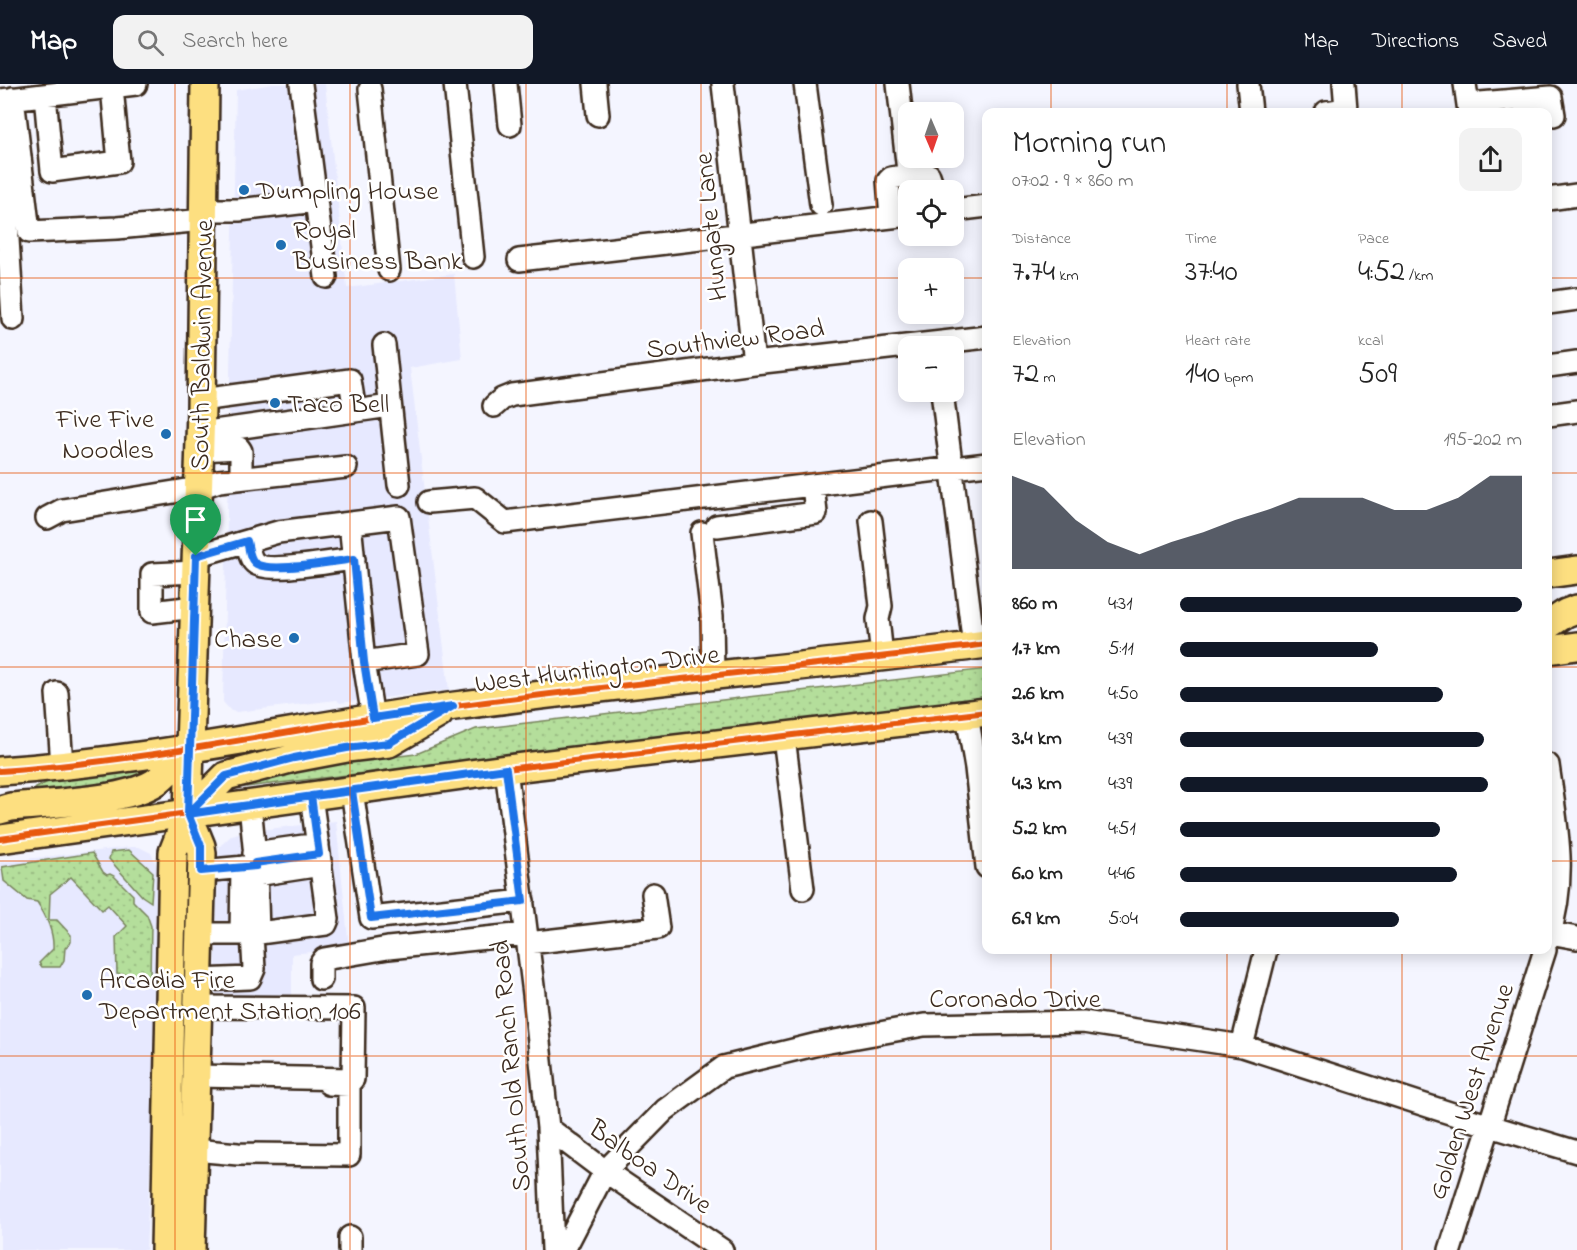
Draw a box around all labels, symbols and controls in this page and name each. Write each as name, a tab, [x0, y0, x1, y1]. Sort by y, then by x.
search box	[113, 15, 533, 69]
text: Map	[30, 22, 77, 63]
icon: search	[134, 26, 167, 59]
text: Search here	[182, 26, 288, 58]
text: Map	[1303, 27, 1339, 57]
text: Directions	[1372, 27, 1459, 57]
text: Saved	[1492, 27, 1547, 57]
north arrow	[898, 102, 964, 168]
map controls	[898, 102, 964, 402]
text: Morning run	[1012, 120, 1166, 168]
button: share	[1459, 128, 1522, 191]
street label: Hungate Lane	[685, 150, 740, 303]
text: 07:02 · 9 × 860 m	[1012, 167, 1133, 196]
place label: Dumpling House	[255, 173, 439, 212]
button: locate	[898, 180, 964, 246]
marker: Dumpling House	[237, 183, 251, 197]
place label: Royal Business Bank	[292, 212, 463, 282]
street label: South Baldwin Avenue	[182, 218, 225, 471]
text: Distance	[1012, 227, 1071, 251]
text: Time	[1185, 227, 1217, 251]
text: Pace	[1358, 227, 1389, 251]
marker: Royal Business Bank	[274, 238, 288, 252]
text: 7.74	[1012, 251, 1055, 295]
text: 37:40	[1185, 251, 1238, 295]
text: 4:52	[1358, 251, 1405, 295]
button: +	[898, 258, 964, 324]
text: km	[1055, 264, 1079, 288]
text: /km	[1405, 264, 1433, 288]
street label: Southview Road	[644, 310, 827, 371]
text: Elevation	[1012, 329, 1071, 353]
text: Heart rate	[1185, 329, 1251, 353]
text: kcal	[1358, 329, 1383, 353]
button: −	[898, 336, 964, 402]
text: 72	[1012, 353, 1039, 397]
text: 140	[1185, 353, 1220, 397]
text: 509	[1358, 353, 1397, 397]
text: m	[1039, 366, 1056, 390]
text: bpm	[1220, 366, 1253, 390]
place label: Taco Bell	[287, 386, 389, 425]
marker: Taco Bell	[268, 396, 282, 410]
place label: Five Five Noodles	[55, 401, 155, 471]
text: Elevation	[1012, 426, 1086, 455]
text: 195–202 m	[1443, 426, 1522, 455]
marker: Five Five Noodles	[159, 427, 173, 441]
pin	[170, 494, 221, 556]
icon: arrive	[179, 503, 212, 536]
text: 860 m	[1012, 590, 1057, 619]
text: 4:31	[1108, 590, 1133, 619]
place label: Chase	[214, 621, 283, 660]
marker: Chase	[287, 631, 301, 645]
text: 1.7 km	[1012, 635, 1060, 664]
text: 5:11	[1108, 635, 1134, 664]
street label: West Huntington Drive	[473, 636, 723, 705]
text: 2.6 km	[1012, 680, 1064, 709]
text: 4:50	[1108, 680, 1138, 709]
text: 3.4 km	[1012, 725, 1062, 754]
text: 4:39	[1108, 725, 1132, 754]
text: 4.3 km	[1012, 770, 1062, 799]
text: 4:39	[1108, 770, 1132, 799]
text: 5.2 km	[1012, 815, 1067, 844]
text: 4:51	[1108, 815, 1136, 844]
text: 6.0 km	[1012, 860, 1063, 889]
text: 4:46	[1108, 860, 1135, 889]
text: 6.9 km	[1012, 905, 1060, 934]
text: 5:04	[1108, 905, 1138, 934]
street label: South Old Ranch Road	[482, 938, 543, 1193]
place label: Arcadia Fire Department Station 106	[98, 962, 361, 1032]
street label: Golden West Avenue	[1419, 978, 1526, 1205]
street label: Coronado Drive	[929, 981, 1102, 1020]
marker: Arcadia Fire Department Station 106	[80, 988, 94, 1002]
street label: Balboa Drive	[579, 1110, 720, 1226]

